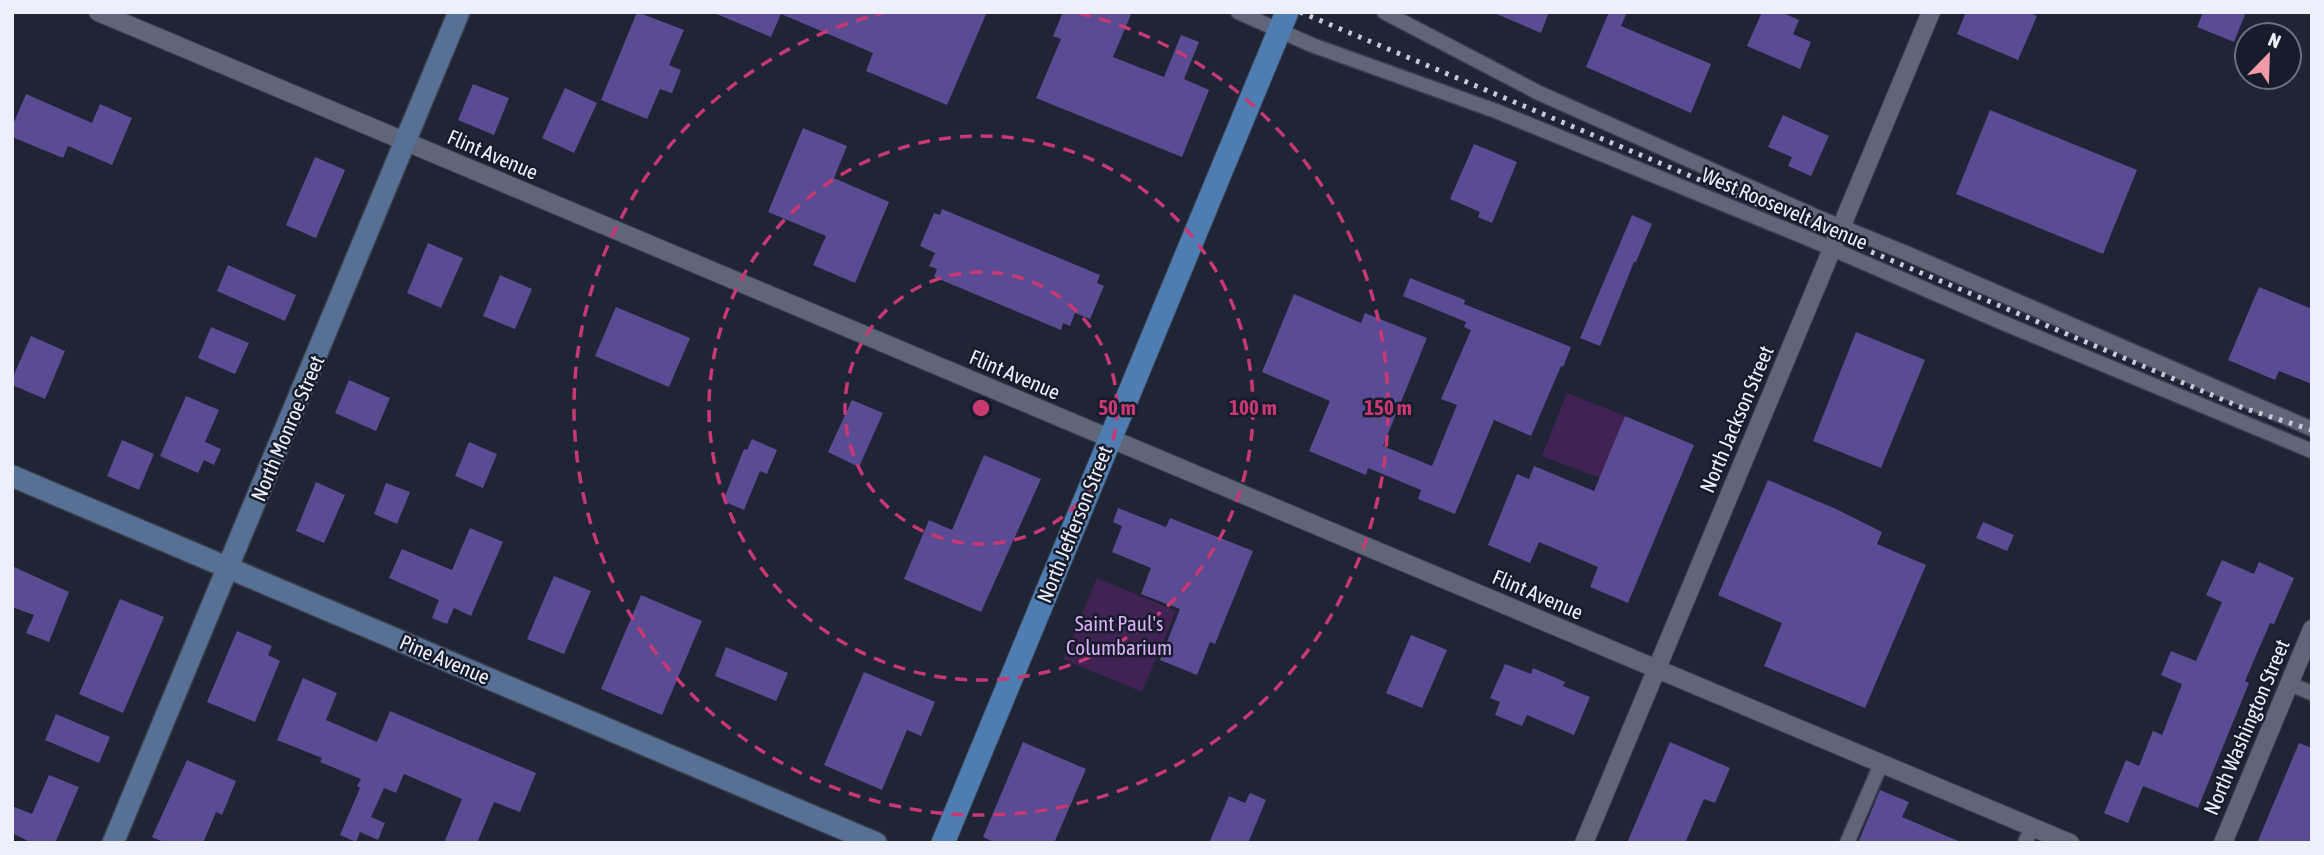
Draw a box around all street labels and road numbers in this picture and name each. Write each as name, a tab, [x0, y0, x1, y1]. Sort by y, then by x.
street label: Flint Avenue	[444, 124, 542, 184]
street label: West Roosevelt Avenue	[1698, 162, 1872, 254]
street label: North Jackson Street	[1694, 342, 1778, 496]
street label: Flint Avenue	[966, 344, 1064, 404]
street label: North Monroe Street	[245, 351, 329, 505]
street label: North Jefferson Street	[1032, 442, 1116, 606]
street label: Flint Avenue	[1489, 564, 1587, 624]
street label: Pine Avenue	[396, 629, 494, 689]
street label: North Washington Street	[2198, 636, 2294, 818]

